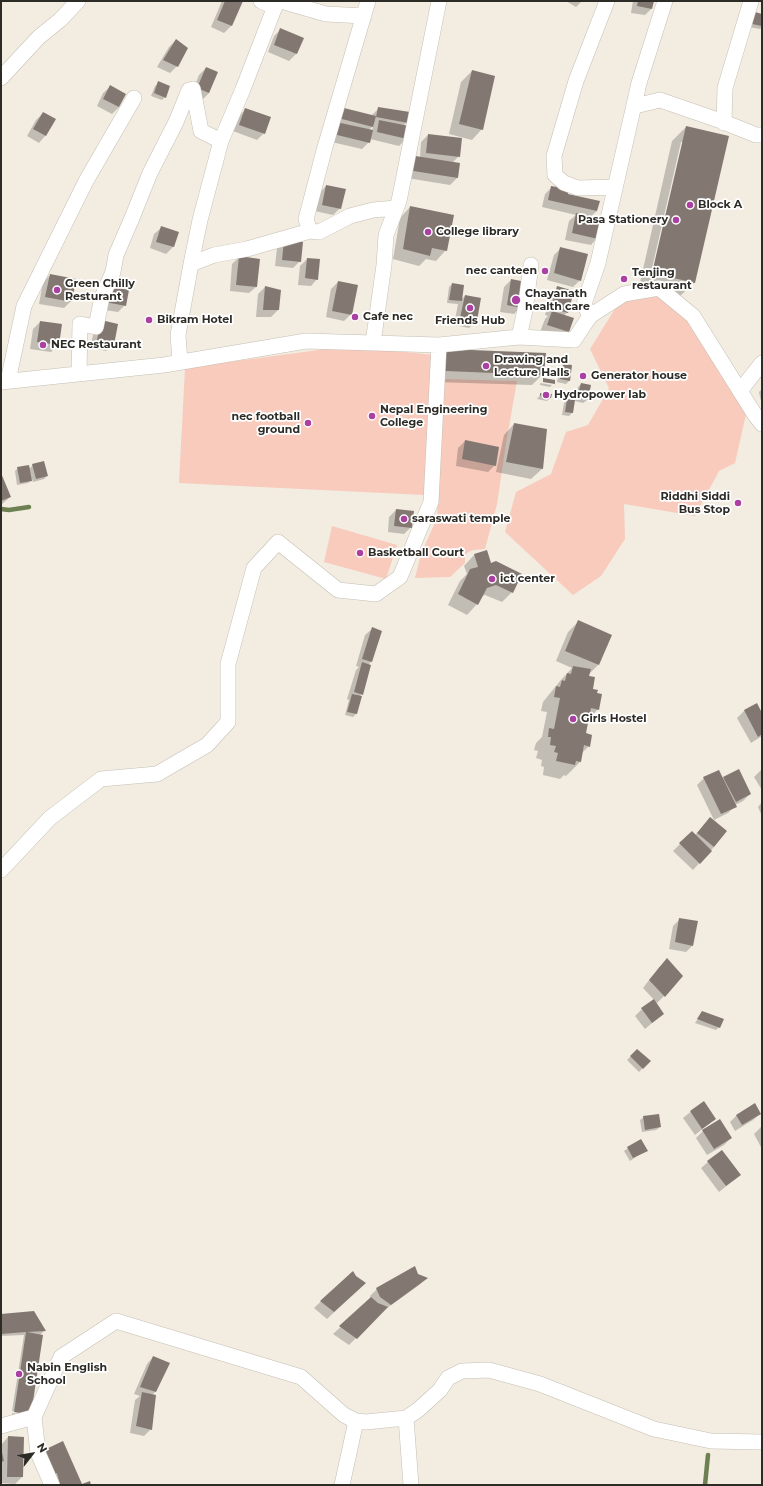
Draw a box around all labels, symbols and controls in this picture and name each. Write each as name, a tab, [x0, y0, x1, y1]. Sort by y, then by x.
place label: Block A	[698, 198, 742, 212]
marker: Block A	[685, 200, 695, 210]
place label: Pasa Stationery	[578, 213, 668, 227]
marker: Pasa Stationery	[671, 215, 681, 225]
place label: College library	[436, 225, 519, 239]
marker: College library	[423, 227, 433, 237]
place label: nec canteen	[466, 264, 537, 278]
marker: nec canteen	[540, 266, 550, 276]
place label: Tenjing restaurant	[632, 266, 692, 292]
marker: Tenjing restaurant	[619, 274, 629, 284]
place label: Green Chilly Resturant	[65, 277, 135, 303]
marker: Green Chilly Resturant	[52, 285, 62, 295]
place label: Chayanath health care	[525, 287, 590, 313]
marker: Chayanath health care	[510, 294, 522, 306]
marker: Friends Hub	[465, 303, 475, 313]
place label: Cafe nec	[363, 310, 413, 324]
marker: Cafe nec	[350, 312, 360, 322]
place label: Bikram Hotel	[157, 313, 233, 327]
place label: Friends Hub	[435, 314, 505, 328]
marker: Bikram Hotel	[144, 315, 154, 325]
place label: NEC Restaurant	[51, 338, 142, 352]
marker: NEC Restaurant	[38, 340, 48, 350]
place label: Drawing and Lecture Halls	[494, 353, 569, 379]
marker: Drawing and Lecture Halls	[481, 361, 491, 371]
place label: Generator house	[591, 369, 687, 383]
marker: Generator house	[578, 371, 588, 381]
place label: Hydropower lab	[554, 388, 646, 402]
marker: Hydropower lab	[541, 390, 551, 400]
place label: Nepal Engineering College	[380, 403, 487, 429]
place label: nec football ground	[232, 410, 300, 436]
marker: Nepal Engineering College	[367, 411, 377, 421]
marker: nec football ground	[303, 418, 313, 428]
place label: Riddhi Siddi Bus Stop	[660, 490, 730, 516]
marker: Riddhi Siddi Bus Stop	[733, 498, 743, 508]
place label: saraswati temple	[412, 512, 510, 526]
marker: saraswati temple	[399, 514, 409, 524]
place label: Basketball Court	[368, 546, 464, 560]
marker: Basketball Court	[355, 548, 365, 558]
place label: ict center	[500, 572, 555, 586]
marker: ict center	[487, 574, 497, 584]
place label: Girls Hostel	[581, 712, 647, 726]
marker: Girls Hostel	[568, 714, 578, 724]
place label: Nabin English School	[27, 1361, 107, 1387]
marker: Nabin English School	[14, 1369, 24, 1379]
north arrow	[12, 1434, 52, 1474]
text: N	[34, 1440, 51, 1455]

